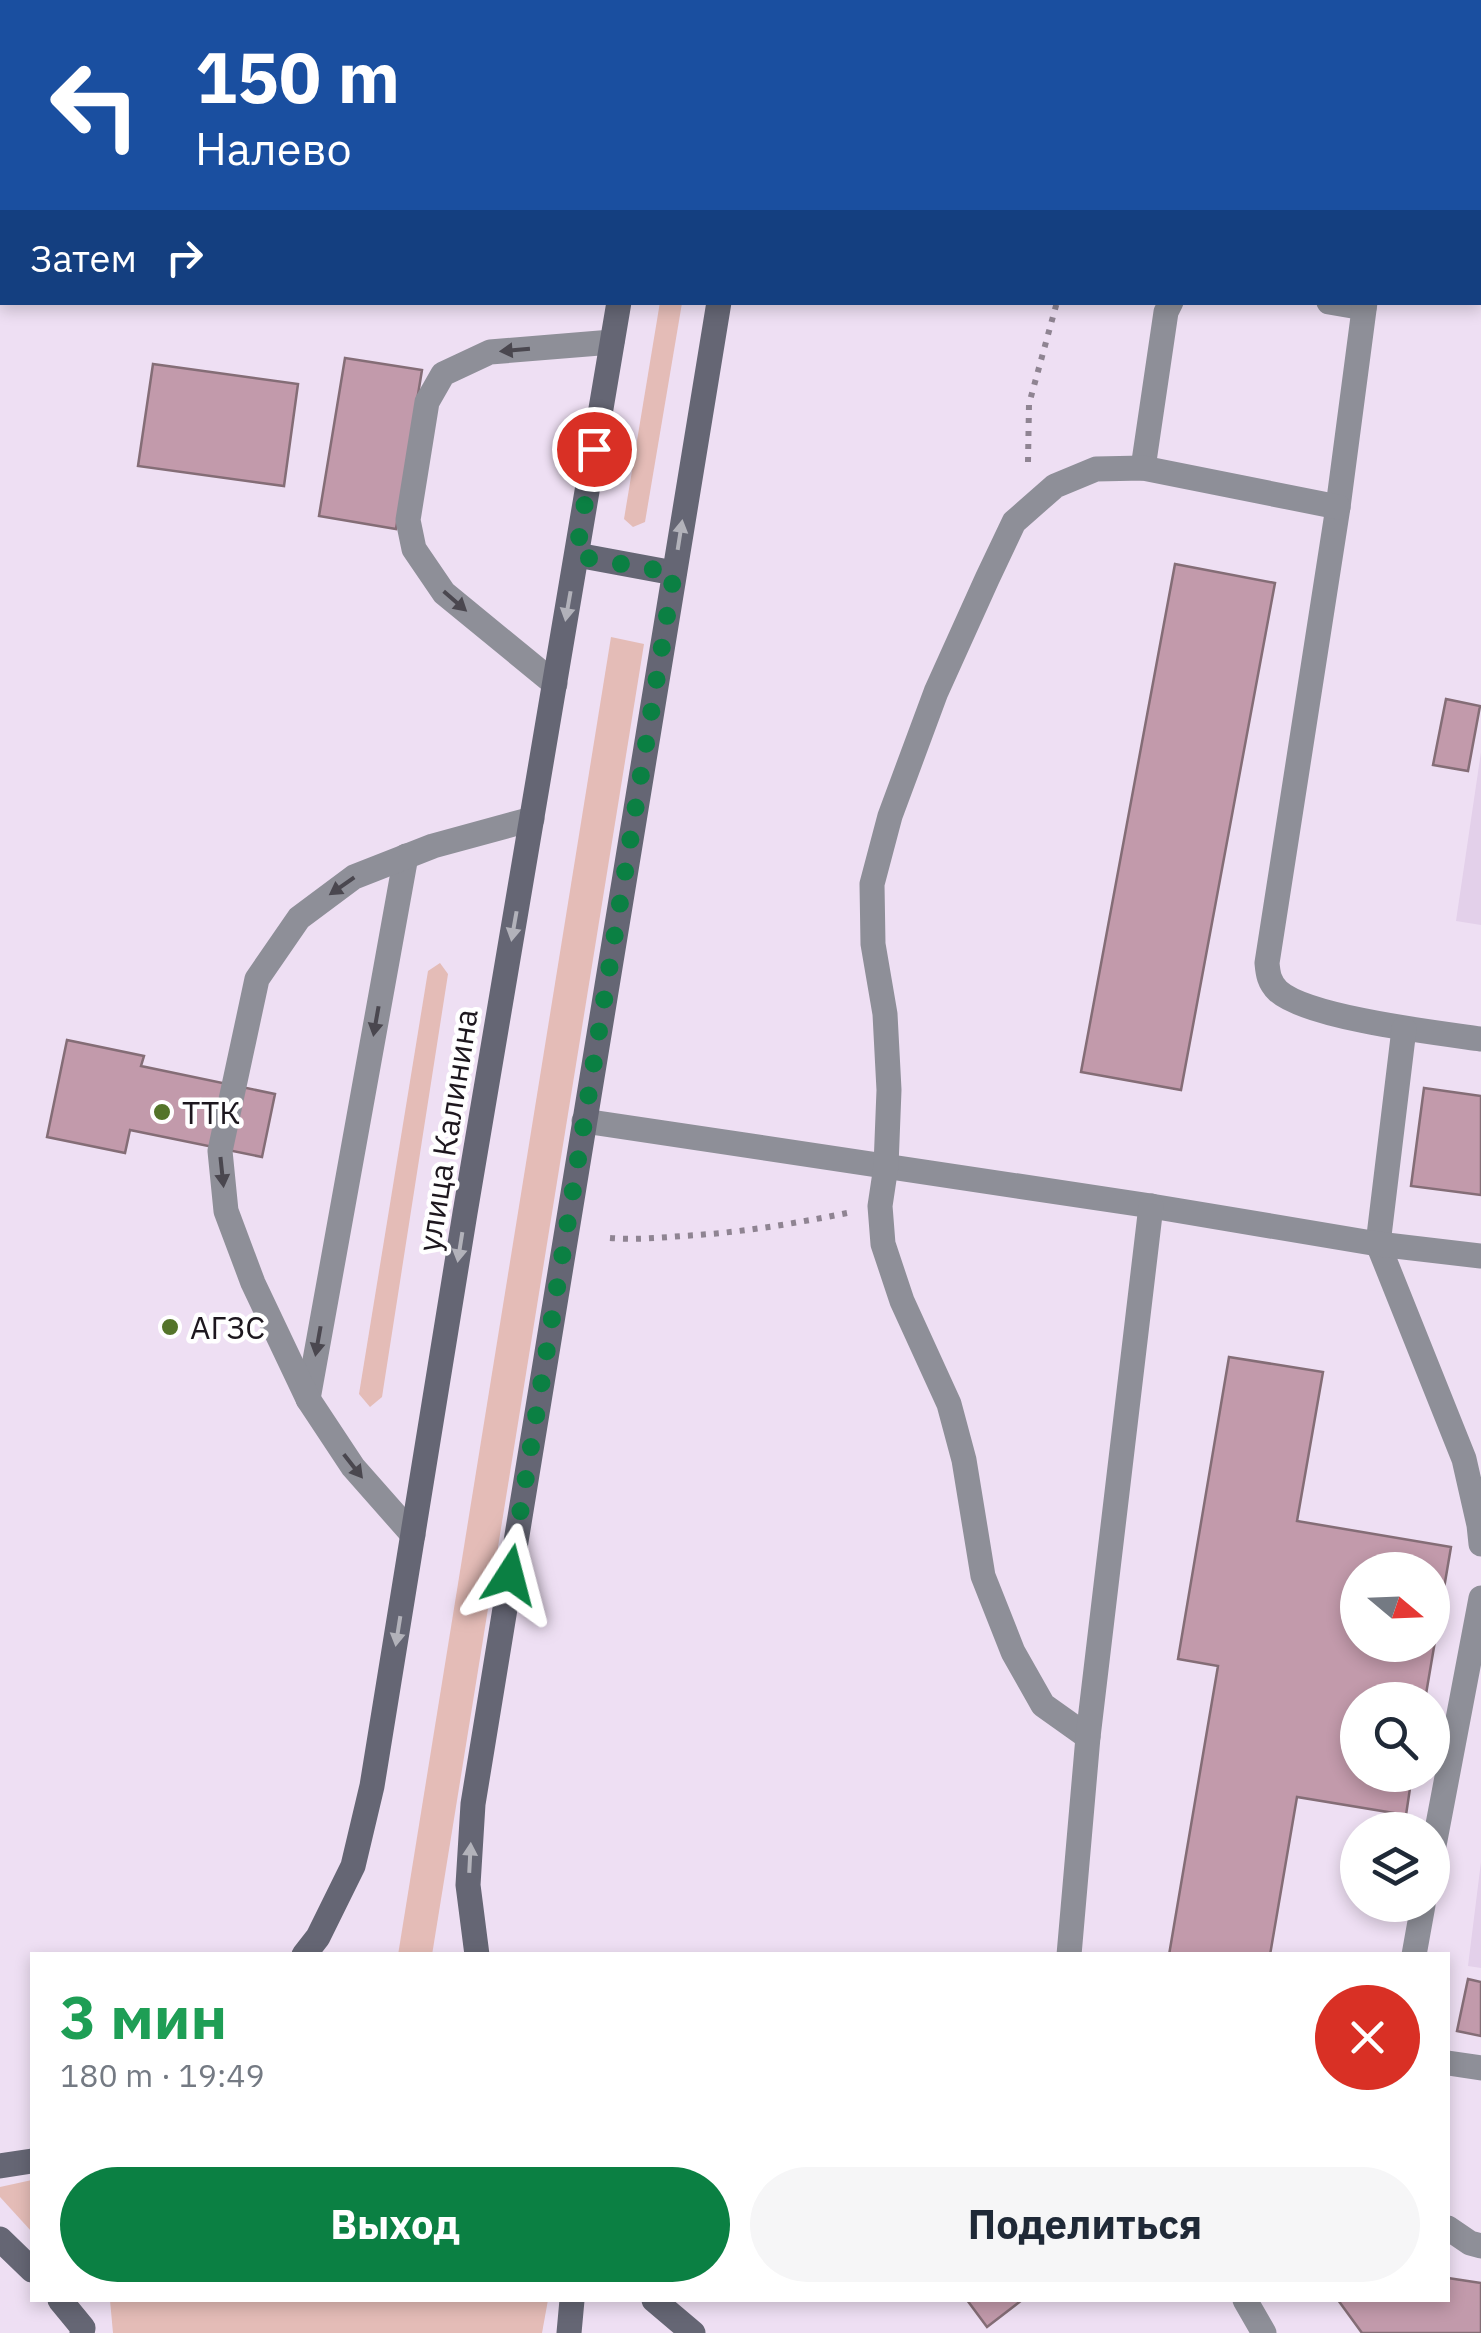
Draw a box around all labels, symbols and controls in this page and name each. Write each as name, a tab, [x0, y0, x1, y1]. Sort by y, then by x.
text: 150 m	[195, 31, 400, 122]
icon: left	[30, 40, 160, 170]
text: Налево	[195, 119, 352, 177]
icon: right	[157, 230, 212, 285]
text: Затем	[30, 233, 137, 282]
one-way arrow	[499, 343, 530, 359]
pin	[552, 407, 637, 492]
icon: arrive	[567, 422, 622, 477]
one-way arrow	[673, 519, 688, 550]
one-way arrow	[442, 589, 467, 611]
one-way arrow	[560, 591, 575, 622]
one-way arrow	[329, 876, 355, 896]
one-way arrow	[505, 911, 521, 942]
one-way arrow	[368, 1006, 383, 1037]
street label: улица Калинина	[407, 1006, 487, 1254]
place label: ТТК	[182, 1091, 241, 1133]
marker: ТТК	[151, 1101, 173, 1123]
one-way arrow	[214, 1157, 230, 1189]
one-way arrow	[451, 1231, 467, 1263]
place label: АГЗС	[190, 1306, 265, 1348]
marker: АГЗС	[159, 1316, 181, 1338]
one-way arrow	[310, 1326, 326, 1357]
one-way arrow	[343, 1453, 363, 1479]
position arrow	[458, 1523, 562, 1627]
north arrow	[1340, 1552, 1450, 1662]
map controls	[1340, 1552, 1450, 1922]
one-way arrow	[389, 1616, 405, 1647]
button: search	[1340, 1682, 1450, 1792]
button: layers	[1340, 1812, 1450, 1922]
one-way arrow	[462, 1842, 478, 1874]
text: 3 мин	[60, 1977, 227, 2056]
button: close	[1315, 1985, 1420, 2090]
text: 180 m · 19:49	[60, 2054, 265, 2096]
button: Выход	[60, 2167, 730, 2282]
button: Поделиться	[750, 2167, 1420, 2282]

